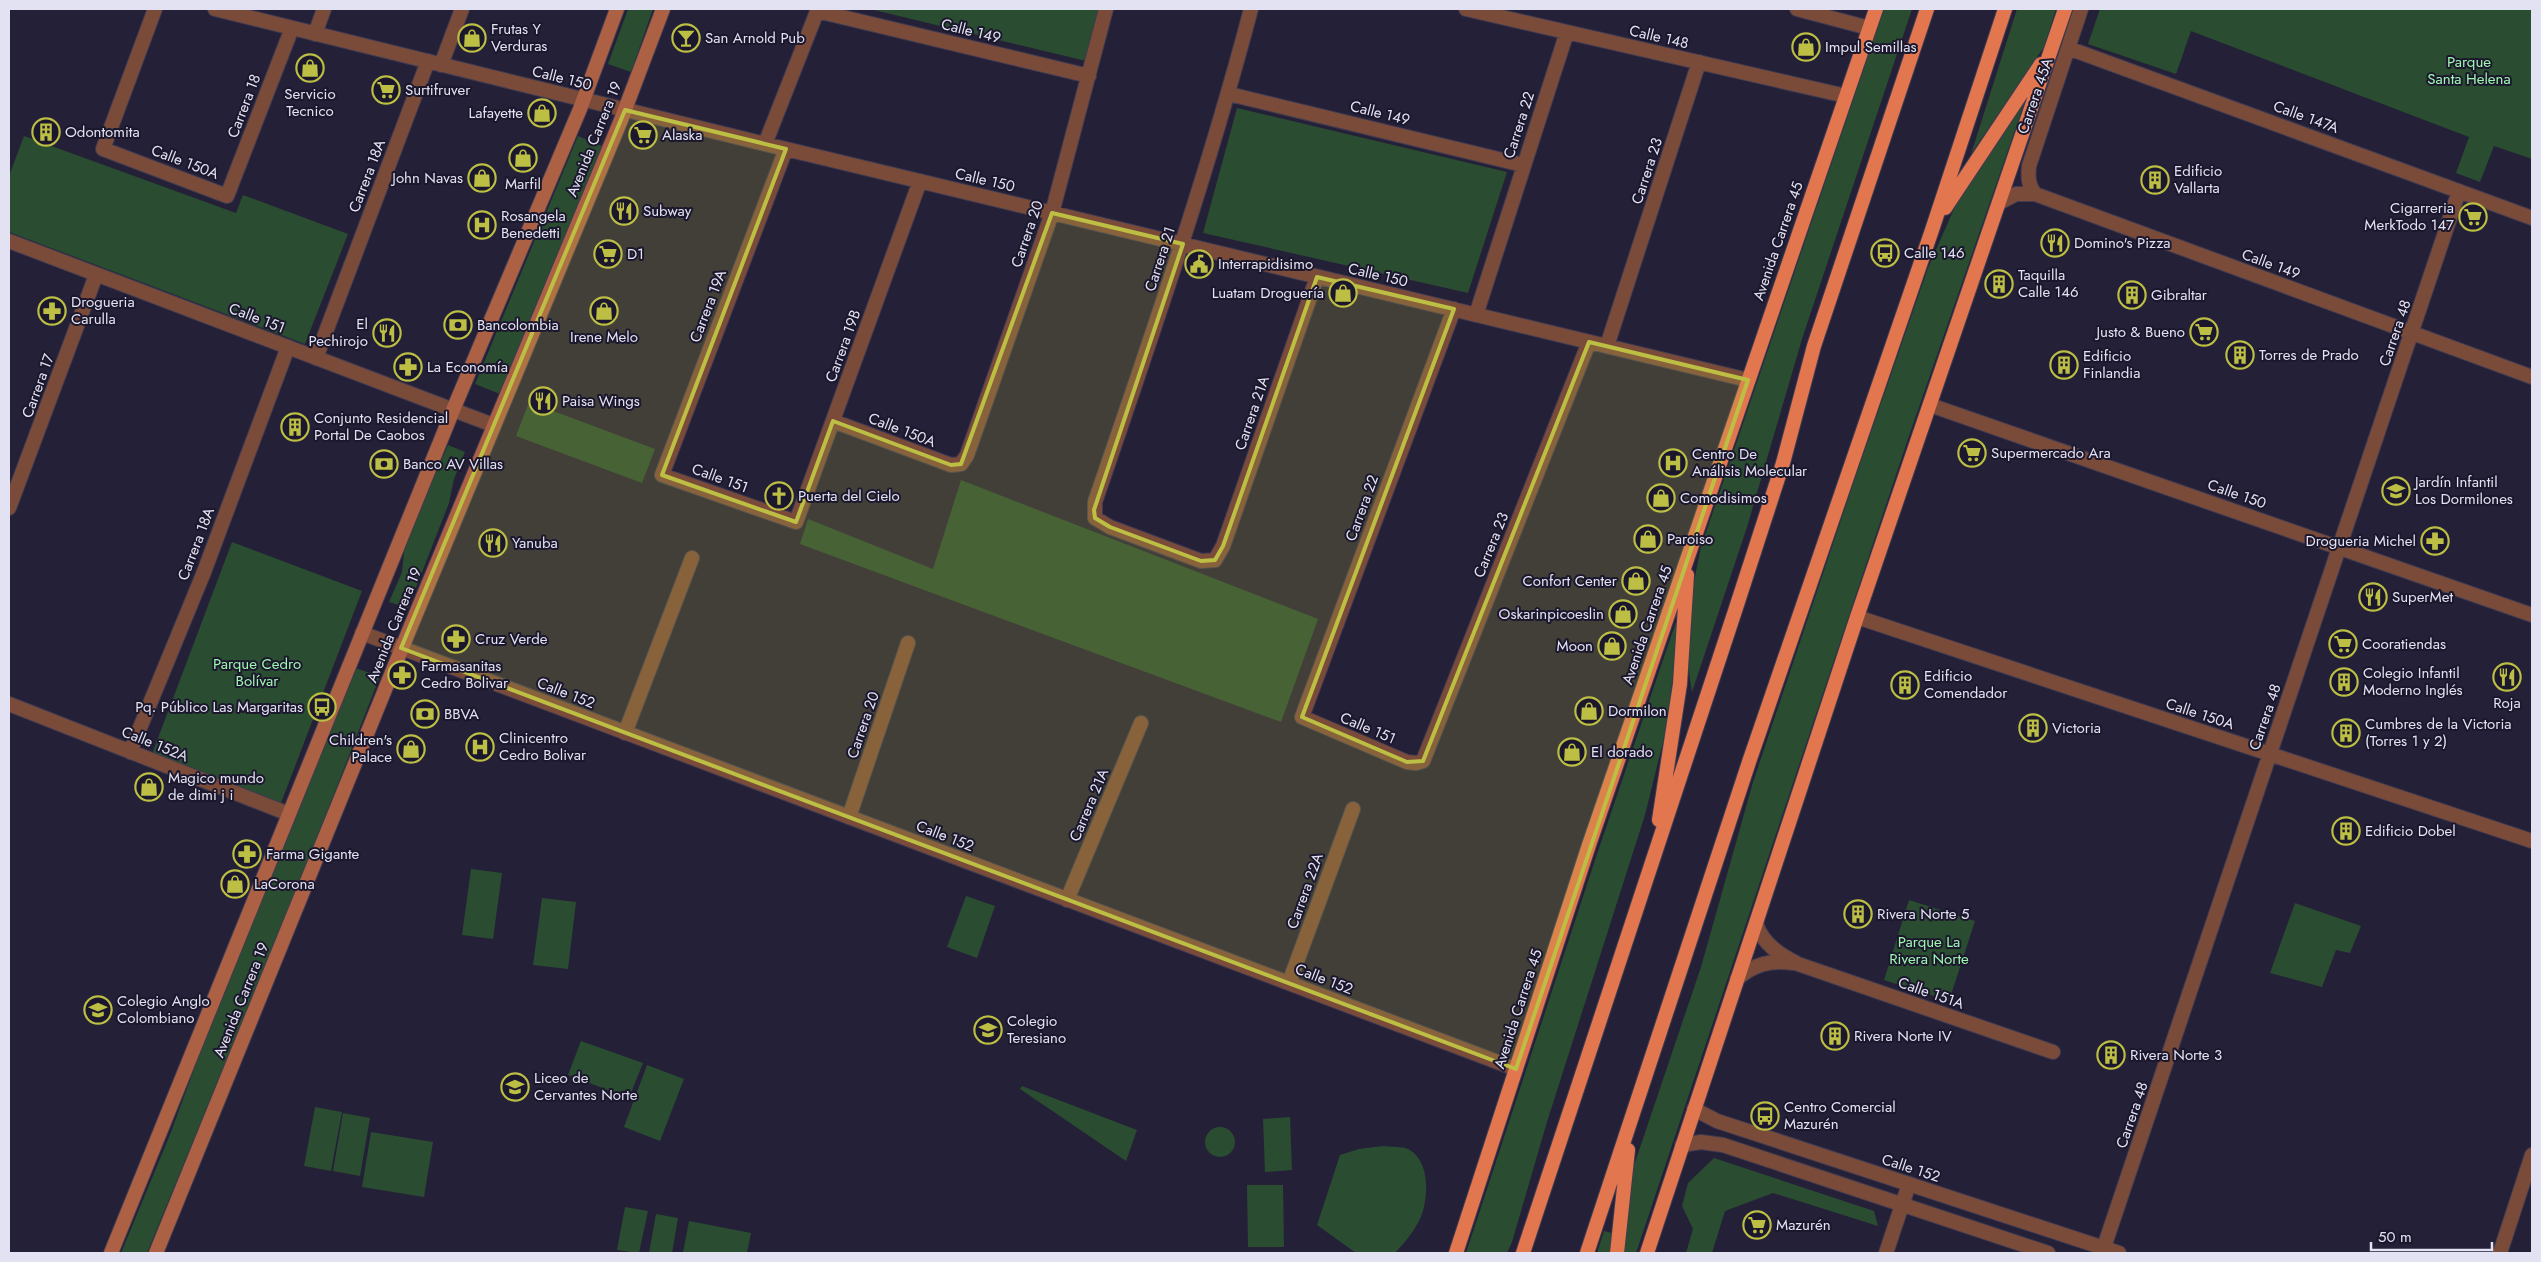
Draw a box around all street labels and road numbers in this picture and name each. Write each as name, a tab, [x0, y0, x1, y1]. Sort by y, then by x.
street label: Calle 149	[939, 13, 1003, 49]
street label: Calle 148	[1627, 19, 1691, 55]
street label: Carrera 45A	[2012, 55, 2058, 137]
street label: Calle 150	[530, 60, 594, 96]
street label: Carrera 18	[222, 71, 266, 141]
street label: Avenida Carrera 19	[561, 78, 627, 200]
street label: Carrera 22	[1498, 89, 1540, 161]
street label: Calle 149	[1348, 95, 1412, 131]
street label: Calle 147A	[2270, 95, 2342, 139]
street label: Carrera 23	[1626, 135, 1668, 207]
street label: Carrera 18A	[343, 136, 391, 216]
street label: Calle 150A	[148, 139, 222, 185]
street label: Calle 150	[953, 162, 1017, 198]
street label: Avenida Carrera 45	[1747, 178, 1809, 304]
street label: Carrera 20	[1005, 197, 1049, 271]
street label: Carrera 21	[1139, 224, 1181, 294]
street label: Calle 149	[2239, 243, 2303, 285]
street label: Calle 150	[1346, 257, 1410, 293]
street label: Carrera 19A	[684, 266, 732, 346]
street label: Calle 151	[226, 297, 288, 339]
street label: Carrera 48	[2373, 297, 2417, 369]
street label: Carrera 19B	[820, 307, 866, 385]
street label: Carrera 17	[16, 351, 60, 421]
street label: Carrera 21A	[1229, 373, 1275, 453]
street label: Calle 150A	[865, 407, 939, 453]
street label: Calle 151	[689, 458, 751, 498]
street label: Carrera 22	[1340, 472, 1384, 544]
street label: Calle 150	[2205, 474, 2269, 514]
street label: Carrera 18A	[172, 504, 220, 584]
street label: Carrera 23	[1468, 509, 1514, 581]
street label: Avenida Carrera 45	[1616, 562, 1678, 688]
street label: Avenida Carrera 19	[361, 564, 427, 686]
street label: Calle 152	[534, 672, 598, 714]
street label: Carrera 48	[2243, 681, 2287, 753]
street label: Carrera 20	[841, 688, 885, 762]
street label: Calle 150A	[2163, 693, 2237, 735]
street label: Calle 151	[1337, 706, 1399, 750]
street label: Calle 152A	[118, 721, 192, 767]
street label: Carrera 21A	[1064, 765, 1114, 845]
street label: Calle 152	[913, 815, 977, 857]
street label: Carrera 22A	[1281, 850, 1329, 932]
street label: Avenida Carrera 19	[208, 939, 274, 1061]
street label: Avenida Carrera 45	[1488, 946, 1548, 1072]
street label: Calle 152	[1292, 958, 1356, 1000]
street label: Calle 151A	[1895, 971, 1967, 1015]
street label: Carrera 48	[2110, 1079, 2154, 1151]
street label: Calle 152	[1879, 1148, 1943, 1188]

